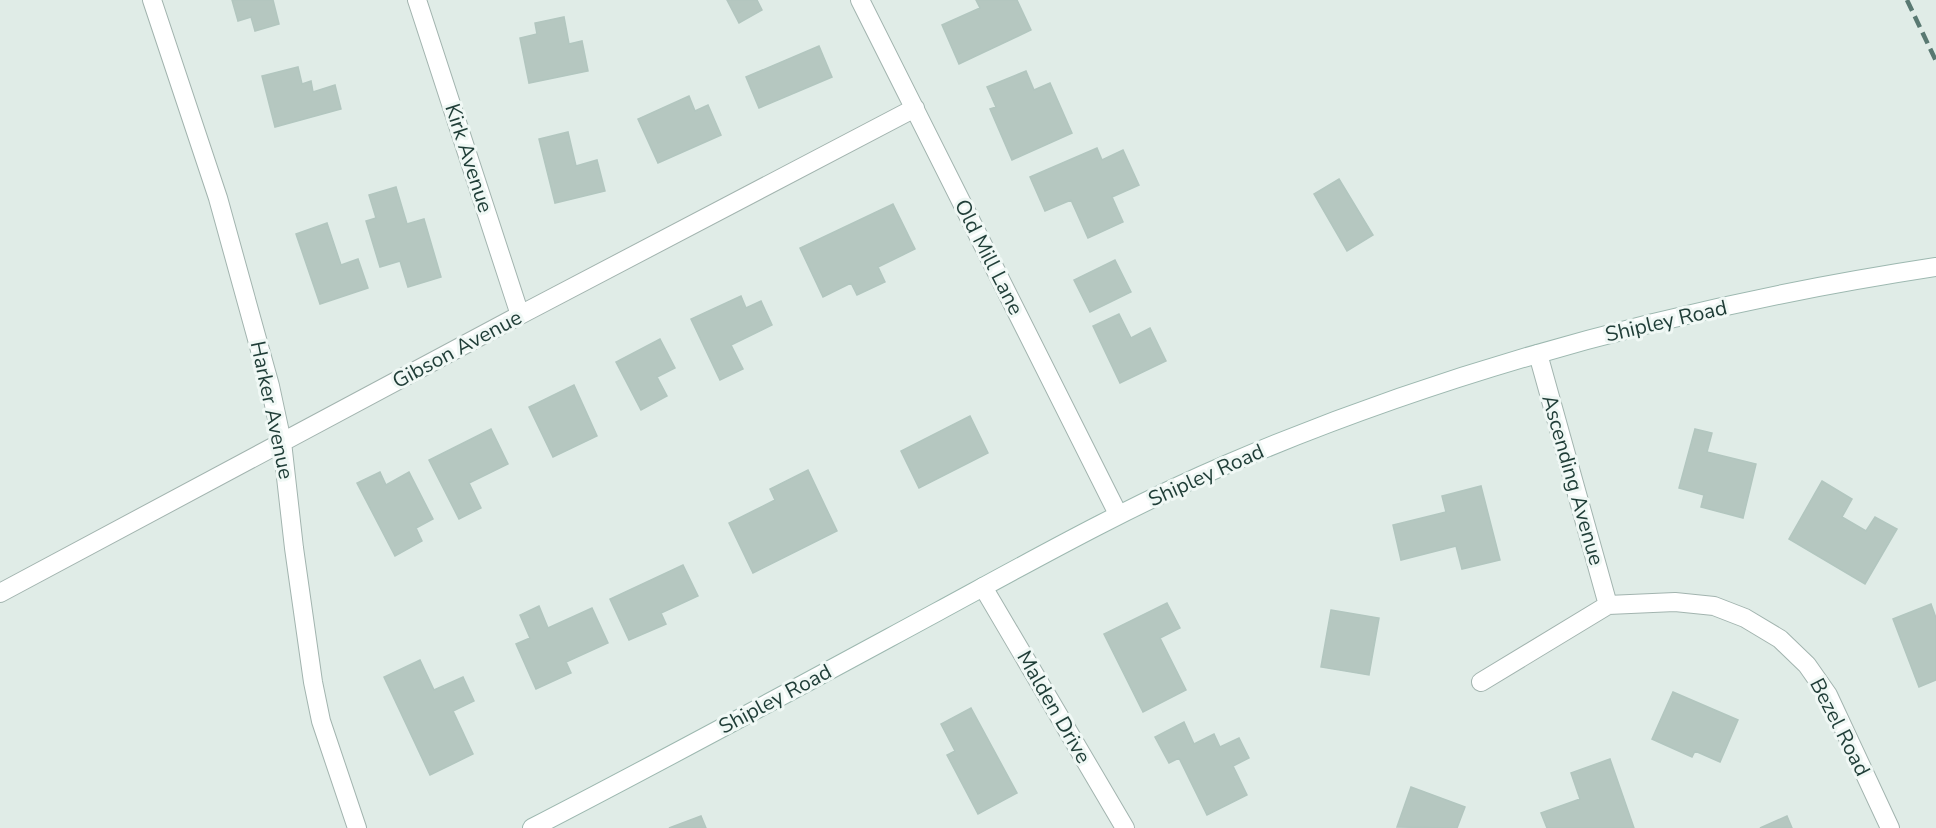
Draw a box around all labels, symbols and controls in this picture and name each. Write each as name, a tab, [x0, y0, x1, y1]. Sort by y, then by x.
street label: Kirk Avenue	[438, 100, 500, 216]
street label: Old Mill Lane	[948, 194, 1030, 320]
street label: Shipley Road	[1602, 293, 1730, 349]
street label: Gibson Avenue	[387, 303, 527, 395]
street label: Harker Avenue	[244, 338, 300, 482]
street label: Ascending Avenue	[1535, 391, 1611, 569]
street label: Shipley Road	[1144, 437, 1268, 513]
street label: Malden Drive	[1010, 646, 1098, 768]
street label: Shipley Road	[714, 657, 836, 741]
street label: Bezel Road	[1803, 673, 1877, 781]

